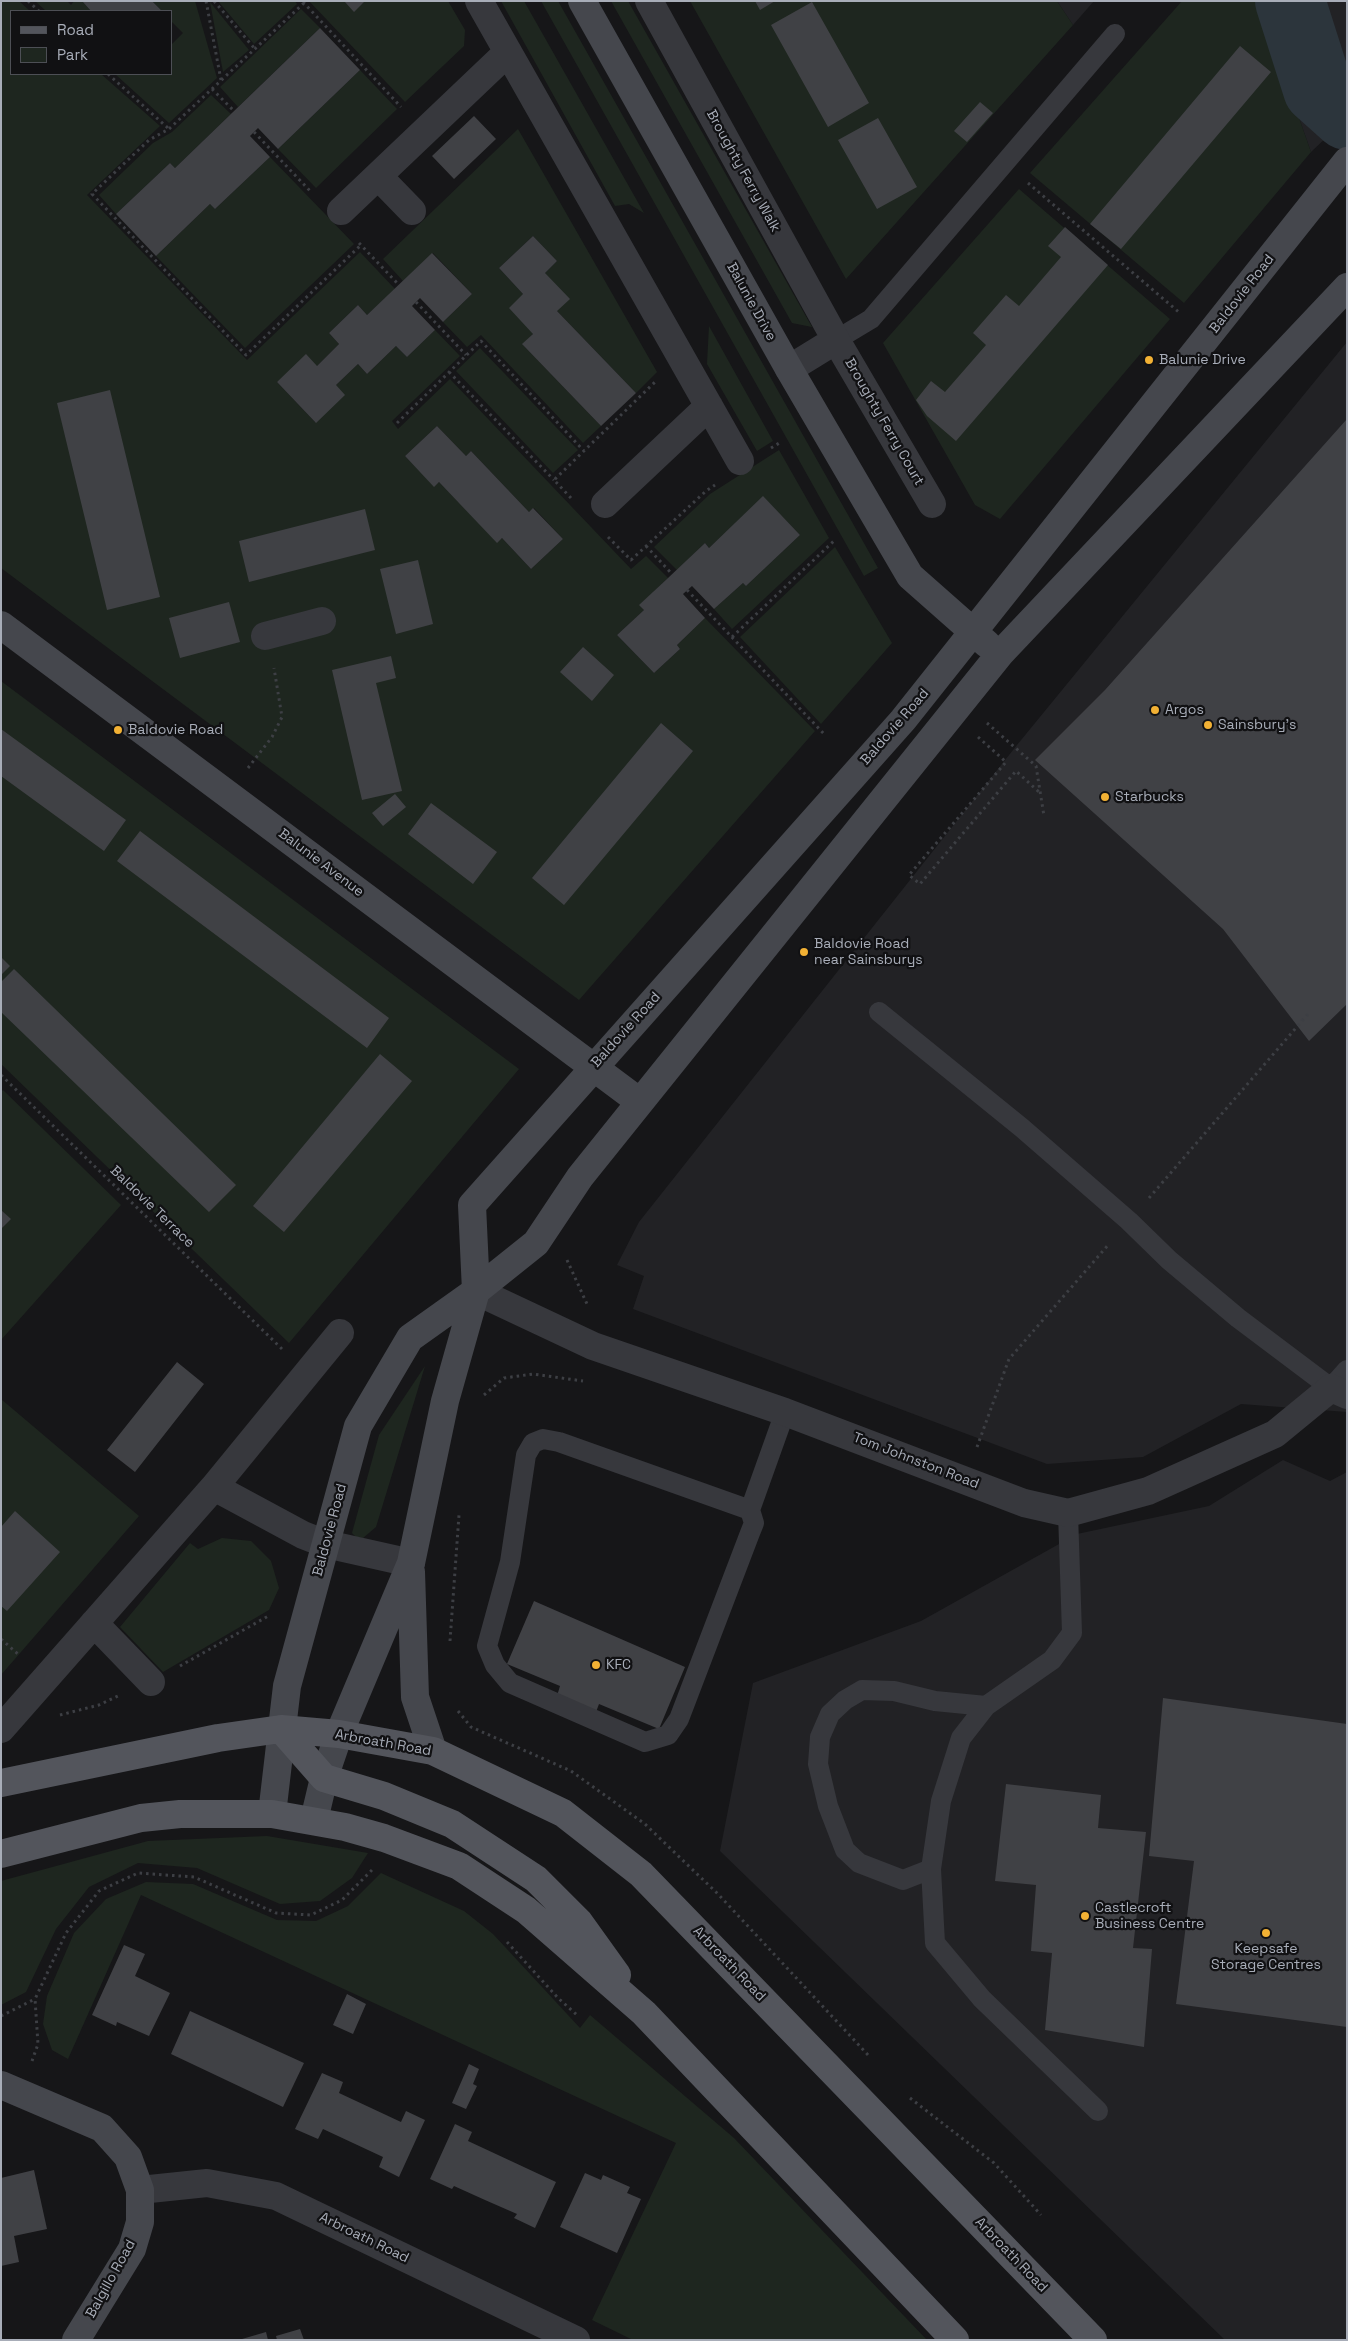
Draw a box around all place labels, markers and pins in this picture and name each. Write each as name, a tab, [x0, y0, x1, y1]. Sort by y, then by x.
place label: Balunie Drive	[1159, 352, 1246, 368]
marker: Balunie Drive	[1143, 354, 1155, 366]
place label: Argos	[1165, 702, 1204, 718]
marker: Argos	[1149, 704, 1161, 716]
place label: Sainsbury's	[1218, 717, 1296, 733]
marker: Sainsbury's	[1202, 719, 1214, 731]
place label: Baldovie Road	[128, 722, 223, 738]
marker: Baldovie Road	[112, 724, 124, 736]
place label: Starbucks	[1115, 789, 1184, 805]
marker: Starbucks	[1099, 791, 1111, 803]
place label: Baldovie Road near Sainsburys	[814, 936, 923, 969]
marker: Baldovie Road near Sainsburys	[798, 946, 810, 958]
place label: KFC	[606, 1657, 631, 1673]
marker: KFC	[590, 1659, 602, 1671]
place label: Castlecroft Business Centre	[1095, 1900, 1204, 1932]
marker: Castlecroft Business Centre	[1079, 1910, 1091, 1922]
marker: Keepsafe Storage Centres	[1260, 1927, 1272, 1939]
place label: Keepsafe Storage Centres	[1211, 1941, 1321, 1974]

